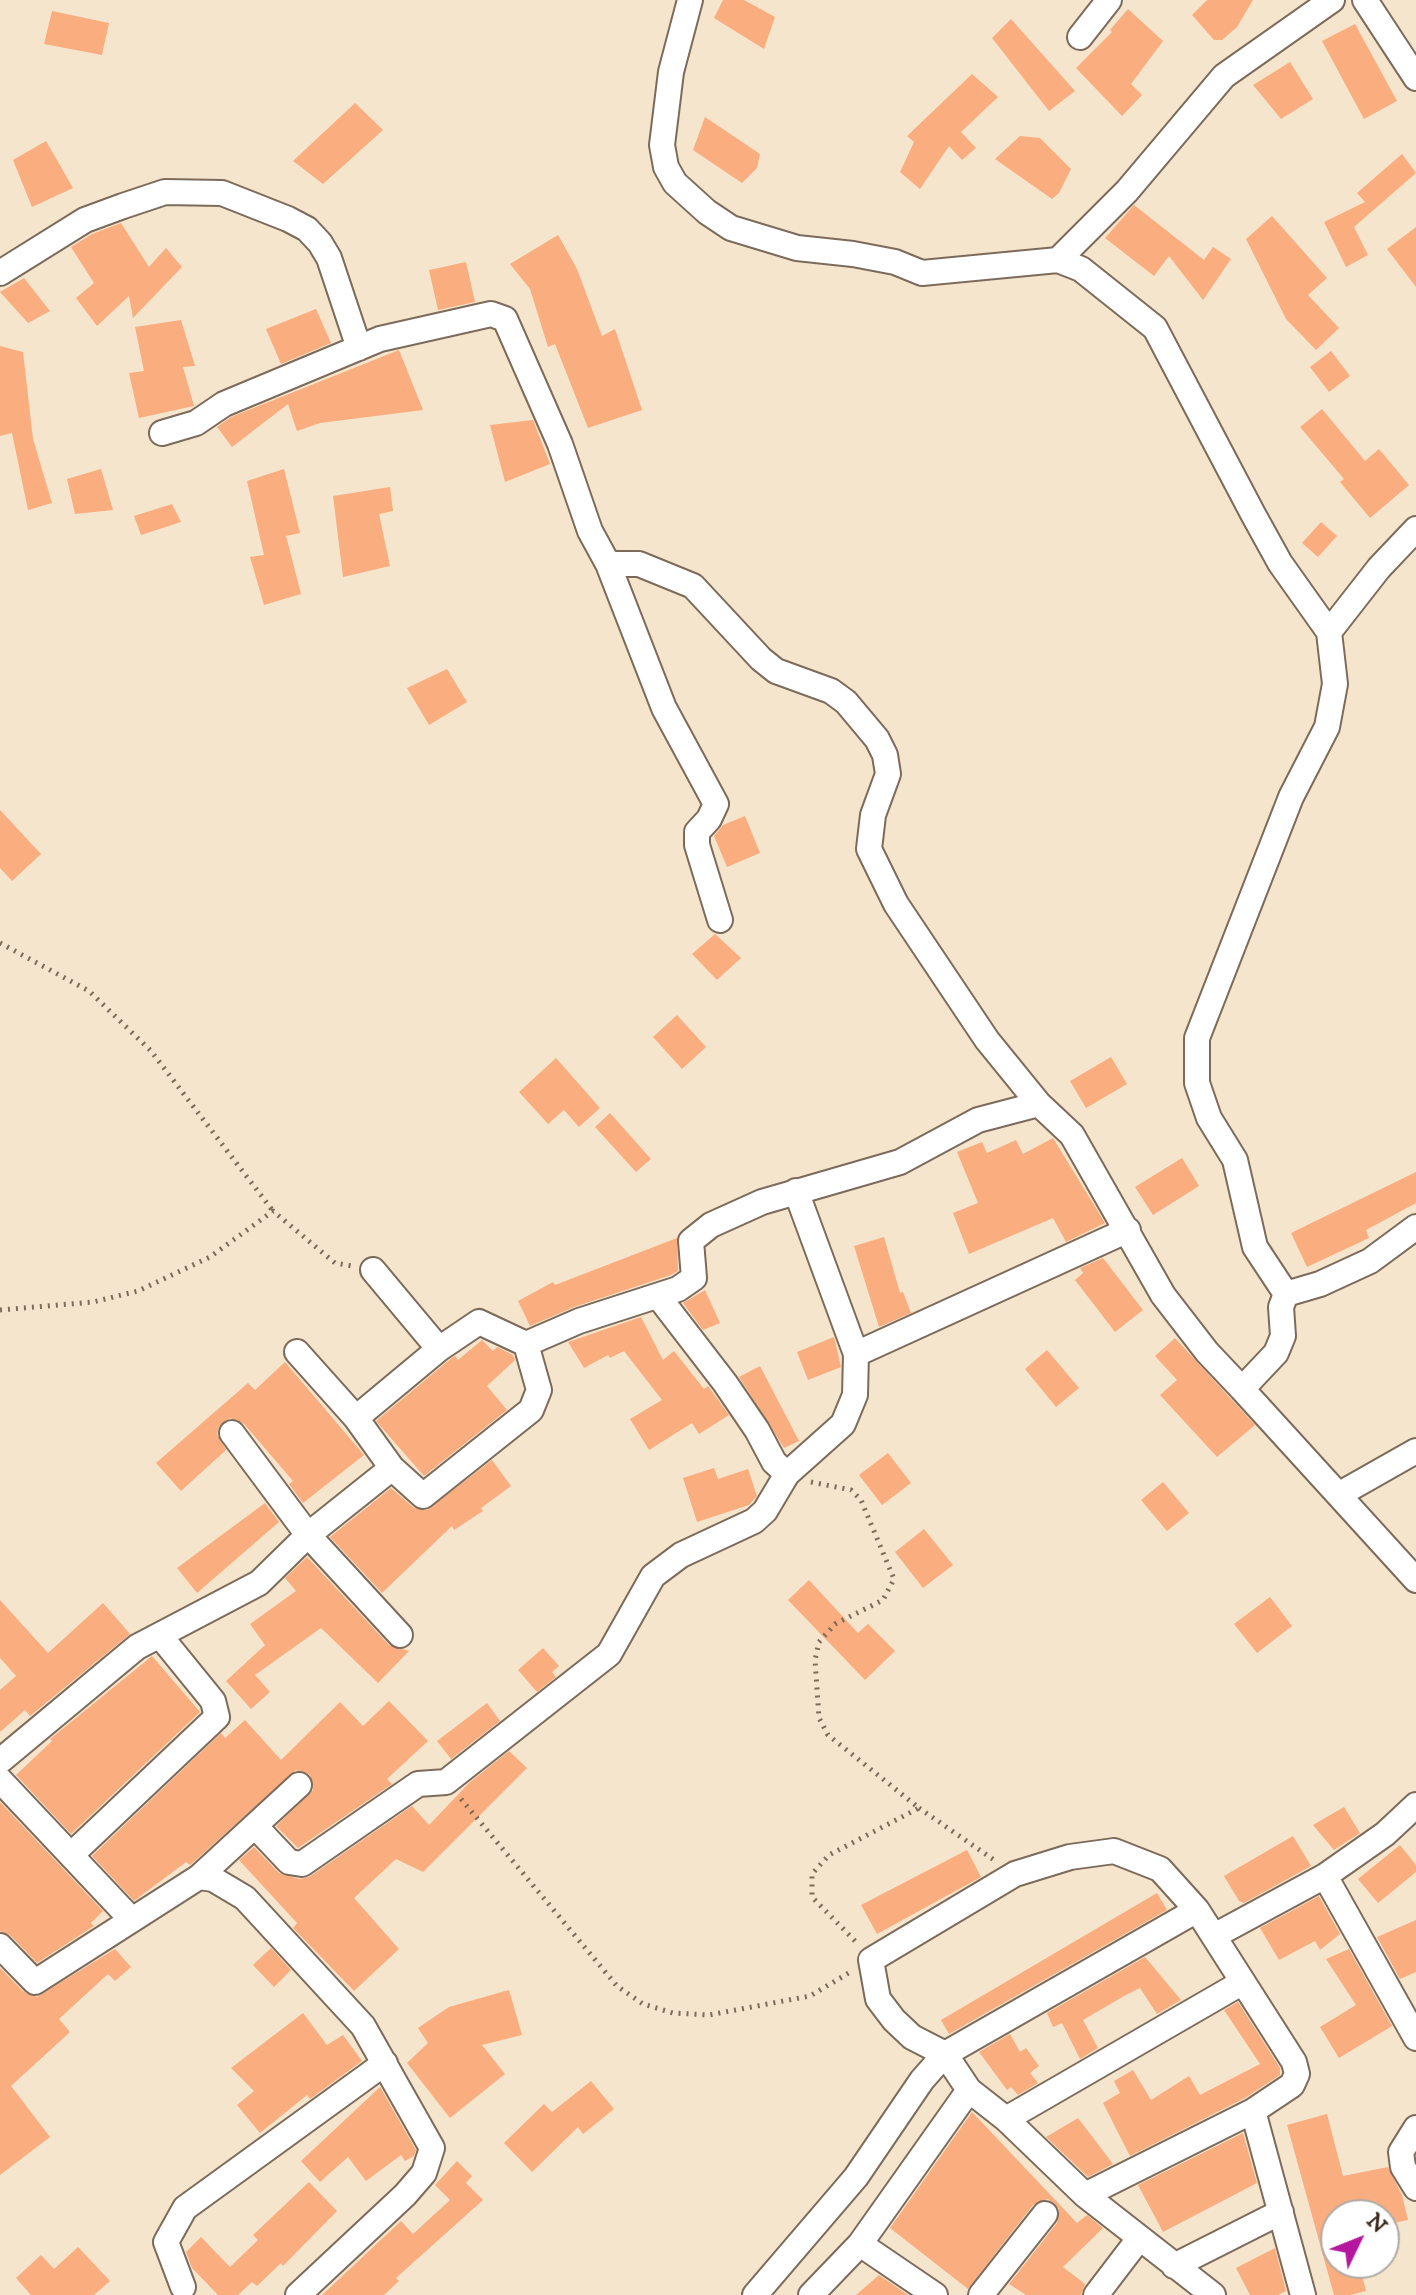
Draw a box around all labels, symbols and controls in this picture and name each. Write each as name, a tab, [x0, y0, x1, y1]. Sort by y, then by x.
north arrow	[1320, 2199, 1400, 2279]
text: N	[1360, 2208, 1392, 2239]

